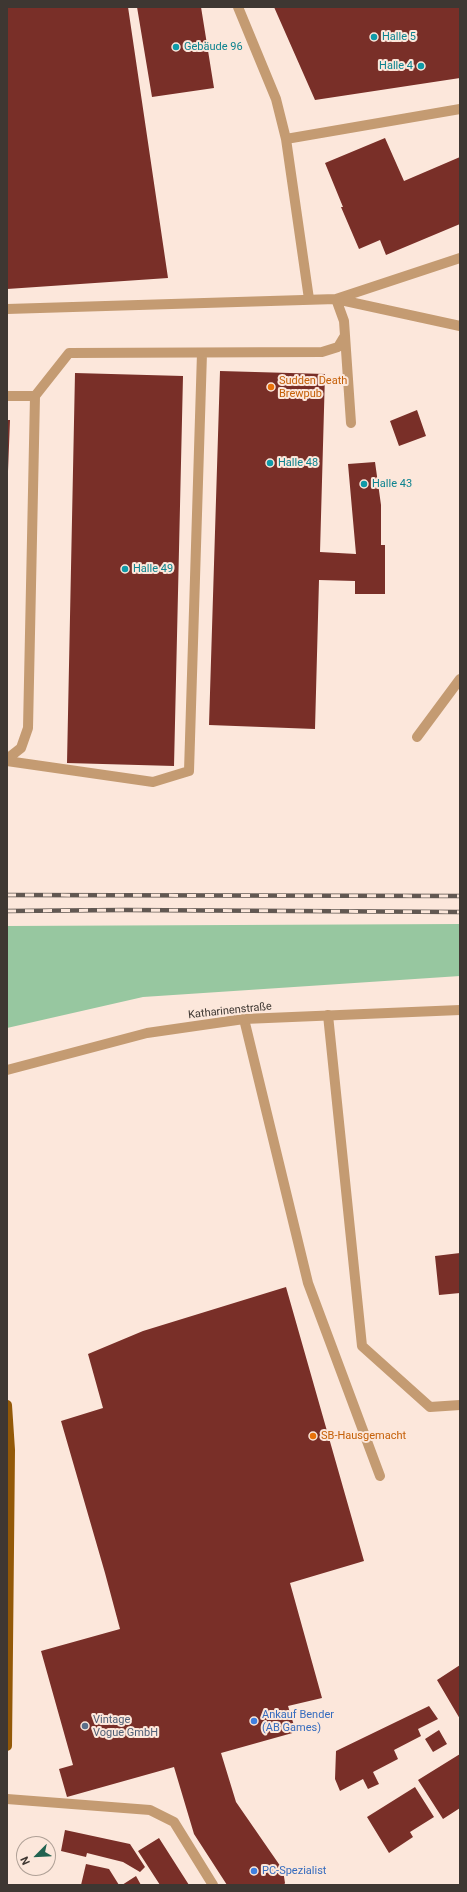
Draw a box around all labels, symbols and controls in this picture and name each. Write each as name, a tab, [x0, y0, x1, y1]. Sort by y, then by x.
place label: Halle 5	[382, 30, 416, 44]
marker: Halle 5	[369, 32, 379, 42]
place label: Gebäude 96	[184, 40, 243, 54]
marker: Gebäude 96	[171, 42, 181, 52]
place label: Halle 4	[379, 59, 413, 73]
marker: Halle 4	[416, 61, 426, 71]
place label: Sudden Death Brewpub	[279, 374, 347, 400]
marker: Sudden Death Brewpub	[266, 382, 276, 392]
place label: Halle 48	[278, 456, 318, 470]
marker: Halle 48	[265, 458, 275, 468]
place label: Halle 43	[372, 477, 412, 491]
marker: Halle 43	[359, 479, 369, 489]
place label: Halle 49	[133, 562, 173, 576]
marker: Halle 49	[120, 564, 130, 574]
street label: Katharinenstraße	[188, 1000, 272, 1022]
place label: SB-Hausgemacht	[321, 1429, 406, 1443]
marker: SB-Hausgemacht	[308, 1431, 318, 1441]
place label: Ankauf Bender (AB Games)	[262, 1708, 334, 1734]
place label: Vintage Vogue GmbH	[93, 1713, 158, 1739]
marker: Ankauf Bender (AB Games)	[249, 1716, 259, 1726]
marker: Vintage Vogue GmbH	[80, 1721, 90, 1731]
north arrow	[16, 1836, 56, 1876]
text: N	[18, 1854, 33, 1867]
place label: PC-Spezialist	[262, 1864, 326, 1878]
marker: PC-Spezialist	[249, 1866, 259, 1876]

